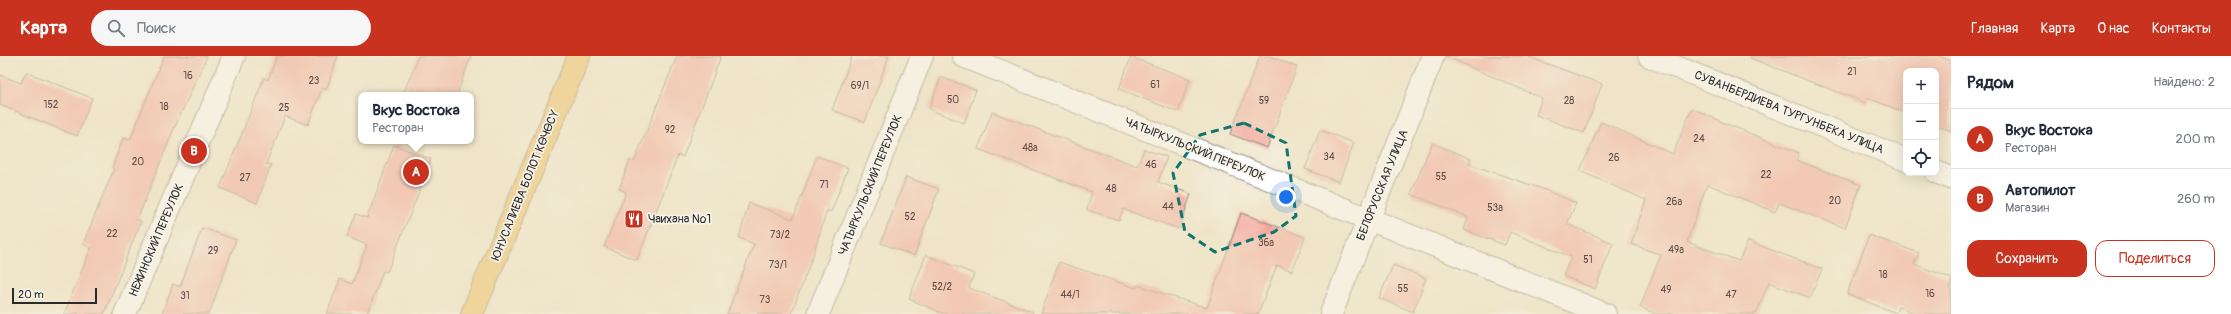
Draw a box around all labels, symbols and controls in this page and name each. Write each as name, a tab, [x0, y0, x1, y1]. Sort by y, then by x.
search box	[91, 10, 371, 46]
text: Карта	[20, 16, 67, 40]
icon: search	[105, 17, 127, 39]
text: Поиск	[137, 19, 176, 38]
text: Главная	[1971, 20, 2018, 37]
text: Карта	[2040, 20, 2075, 37]
text: О нас	[2097, 20, 2130, 37]
text: Контакты	[2152, 20, 2211, 37]
house number: 21	[1847, 66, 1857, 78]
street label: СУВАНБЕРДИЕВА ТУРГУНБЕКА УЛИЦА	[1692, 67, 1886, 158]
map controls	[1903, 68, 1939, 176]
button: +	[1903, 68, 1939, 104]
house number: 16	[183, 70, 193, 82]
text: Рядом	[1967, 72, 2014, 93]
text: Найдено: 2	[2153, 74, 2215, 90]
house number: 23	[309, 75, 320, 87]
house number: 61	[1150, 79, 1160, 91]
house number: 69/1	[851, 80, 869, 92]
popup	[358, 92, 474, 144]
house number: 50	[947, 94, 959, 106]
house number: 59	[1259, 95, 1269, 107]
house number: 28	[1564, 95, 1574, 107]
house number: 152	[44, 99, 59, 111]
house number: 18	[160, 101, 168, 113]
text: Вкус Востока	[372, 101, 460, 120]
house number: 25	[278, 102, 290, 114]
button: −	[1903, 104, 1939, 140]
street label: ЮНУСАЛИЕВА БОЛОТ КӨЧӨСҮ	[488, 108, 563, 263]
street label: ЧАТЫРКУЛЬСКИЙ ПЕРЕУЛОК	[835, 112, 906, 258]
street label: ЧАТЫРКУЛЬСКИЙ ПЕРЕУЛОК	[1122, 114, 1268, 185]
text: Ресторан	[372, 120, 424, 136]
text: Вкус Востока	[2005, 121, 2093, 140]
house number: 92	[665, 124, 676, 136]
street label: БЕЛОРУССКАЯ УЛИЦА	[1353, 127, 1412, 243]
text: A	[1976, 131, 1984, 147]
text: 200 m	[2176, 131, 2215, 147]
house number: 24	[1693, 133, 1705, 145]
pin: B	[181, 136, 207, 166]
button: locate	[1903, 140, 1939, 176]
text: Ресторан	[2005, 140, 2056, 156]
house number: 48а	[1022, 142, 1038, 154]
house number: 34	[1323, 151, 1335, 163]
house number: 26	[1608, 152, 1620, 164]
house number: 20	[132, 156, 144, 168]
pin: A	[403, 157, 429, 187]
house number: 46	[1145, 159, 1157, 171]
house number: 22	[1760, 169, 1772, 181]
house number: 55	[1436, 171, 1446, 183]
house number: 27	[240, 172, 251, 184]
house number: 71	[819, 179, 829, 191]
street label: НЕЖИНСКИЙ ПЕРЕУЛОК	[126, 181, 187, 299]
text: Автопилот	[2005, 181, 2075, 200]
house number: 48	[1106, 183, 1116, 195]
your location	[1276, 187, 1296, 207]
text: B	[1976, 191, 1984, 207]
text: 260 m	[2177, 191, 2215, 207]
house number: 20	[1829, 195, 1841, 207]
house number: 26а	[1666, 196, 1682, 208]
text: Магазин	[2005, 200, 2049, 216]
house number: 44	[1162, 201, 1174, 213]
house number: 53а	[1487, 202, 1503, 214]
restaurant icon: Чаихана №1	[623, 208, 645, 230]
house number: 52	[904, 211, 916, 223]
place label: Чаихана №1	[648, 212, 711, 227]
house number: 22	[106, 228, 118, 240]
house number: 73/2	[770, 229, 790, 241]
house number: 36а	[1258, 237, 1274, 249]
button: Сохранить	[1967, 240, 2087, 277]
button: Поделиться	[2095, 240, 2215, 277]
house number: 49а	[1668, 244, 1684, 256]
house number: 29	[208, 245, 218, 257]
house number: 51	[1583, 254, 1593, 266]
house number: 73/1	[769, 259, 787, 271]
house number: 18	[1879, 269, 1887, 281]
house number: 52/2	[932, 281, 952, 293]
house number: 55	[1398, 283, 1408, 295]
house number: 49	[1661, 284, 1671, 296]
scale bar	[12, 286, 97, 305]
text: 20 m	[18, 288, 44, 301]
house number: 16	[1925, 288, 1935, 300]
house number: 44/1	[1060, 289, 1080, 301]
house number: 47	[1725, 289, 1737, 301]
house number: 31	[180, 290, 190, 302]
house number: 73	[760, 294, 771, 306]

